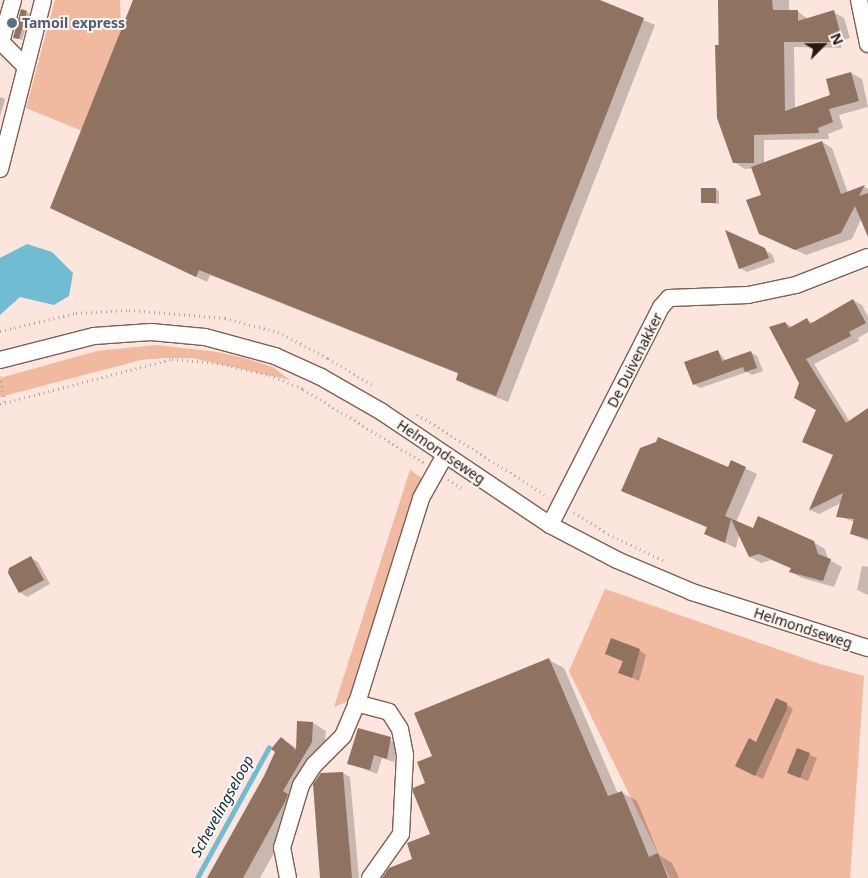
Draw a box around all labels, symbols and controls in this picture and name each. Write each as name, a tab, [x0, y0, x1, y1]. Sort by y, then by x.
place label: Tamoil express	[22, 15, 125, 31]
marker: Tamoil express	[6, 17, 18, 29]
north arrow	[798, 20, 848, 70]
text: N	[826, 30, 848, 48]
street label: De Duivenakker	[604, 310, 666, 410]
street label: Helmondseweg	[394, 416, 488, 488]
street label: Helmondseweg	[752, 604, 854, 652]
water label: Schevelingseloop	[187, 752, 257, 860]

